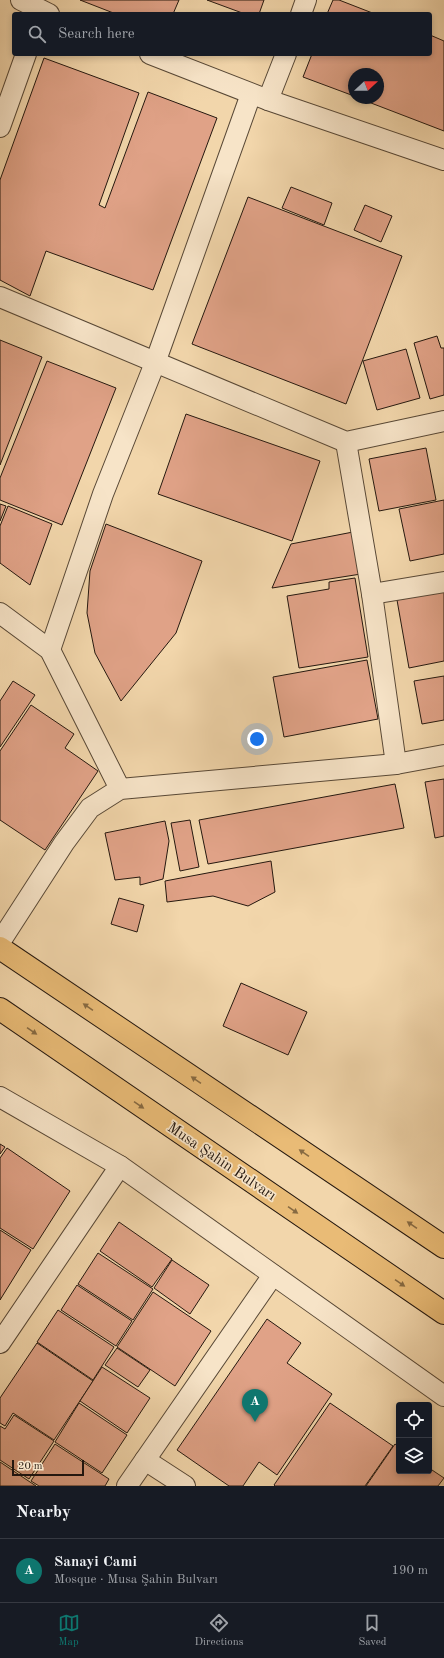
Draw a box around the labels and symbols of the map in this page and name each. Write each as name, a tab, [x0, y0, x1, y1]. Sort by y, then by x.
north arrow	[348, 68, 384, 104]
your location	[247, 729, 267, 749]
one-way arrow	[83, 1003, 93, 1011]
one-way arrow	[27, 1027, 37, 1035]
one-way arrow	[191, 1076, 201, 1084]
one-way arrow	[134, 1101, 145, 1109]
street label: Musa Şahin Bulvarı	[164, 1120, 278, 1204]
one-way arrow	[298, 1149, 310, 1156]
one-way arrow	[288, 1206, 298, 1214]
one-way arrow	[406, 1221, 417, 1229]
one-way arrow	[395, 1279, 405, 1287]
pin: A	[242, 1389, 268, 1422]
scale bar	[12, 1458, 84, 1477]

